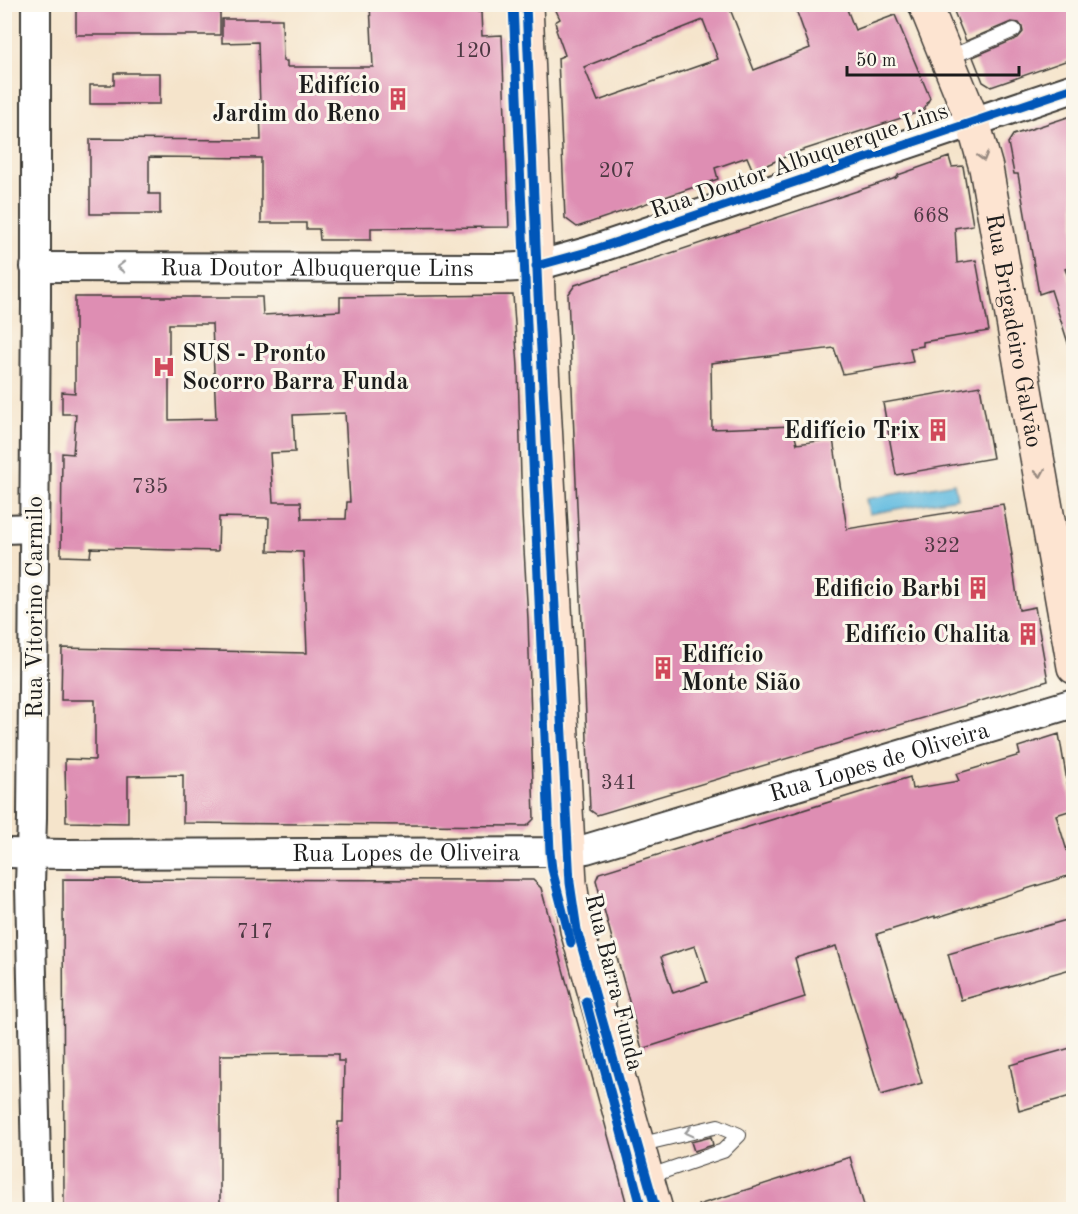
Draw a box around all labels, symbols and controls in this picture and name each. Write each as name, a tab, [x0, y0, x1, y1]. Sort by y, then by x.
scale bar	[847, 39, 1020, 77]
house number: 120	[455, 41, 491, 62]
text: 50 m	[856, 52, 896, 70]
place label: Edifício Jardim do Reno	[212, 75, 380, 127]
building icon: Edifício Jardim do Reno	[385, 86, 411, 112]
street label: Rua Doutor Albuquerque Lins	[648, 100, 952, 224]
one-way arrow	[976, 151, 988, 162]
house number: 207	[599, 161, 635, 182]
house number: 668	[913, 206, 949, 227]
street label: Rua Brigadeiro Galvão	[980, 212, 1045, 449]
street label: Rua Doutor Albuquerque Lins	[160, 257, 474, 282]
one-way arrow	[116, 261, 125, 273]
place label: SUS - Pronto Socorro Barra Funda	[182, 343, 409, 395]
hospital icon: SUS - Pronto Socorro Barra Funda	[151, 354, 177, 380]
building icon: Edifício Trix	[925, 417, 951, 443]
place label: Edifício Trix	[784, 420, 920, 444]
one-way arrow	[1033, 468, 1045, 478]
house number: 735	[132, 477, 168, 498]
street label: Rua Vitorino Carmilo	[24, 496, 48, 718]
house number: 322	[924, 536, 960, 557]
building icon: Edificio Barbi	[965, 575, 991, 601]
place label: Edificio Barbi	[813, 578, 960, 602]
building icon: Edifício Chalita	[1015, 621, 1041, 647]
place label: Edifício Chalita	[844, 624, 1010, 648]
place label: Edifício Monte Sião	[681, 644, 801, 696]
building icon: Edifício Monte Sião	[650, 655, 676, 681]
street label: Rua Lopes de Oliveira	[767, 719, 992, 807]
house number: 341	[601, 773, 637, 794]
street label: Rua Lopes de Oliveira	[292, 842, 520, 867]
street label: Rua Barra Funda	[579, 891, 647, 1074]
house number: 717	[237, 922, 273, 943]
one-way arrow	[685, 1125, 695, 1138]

